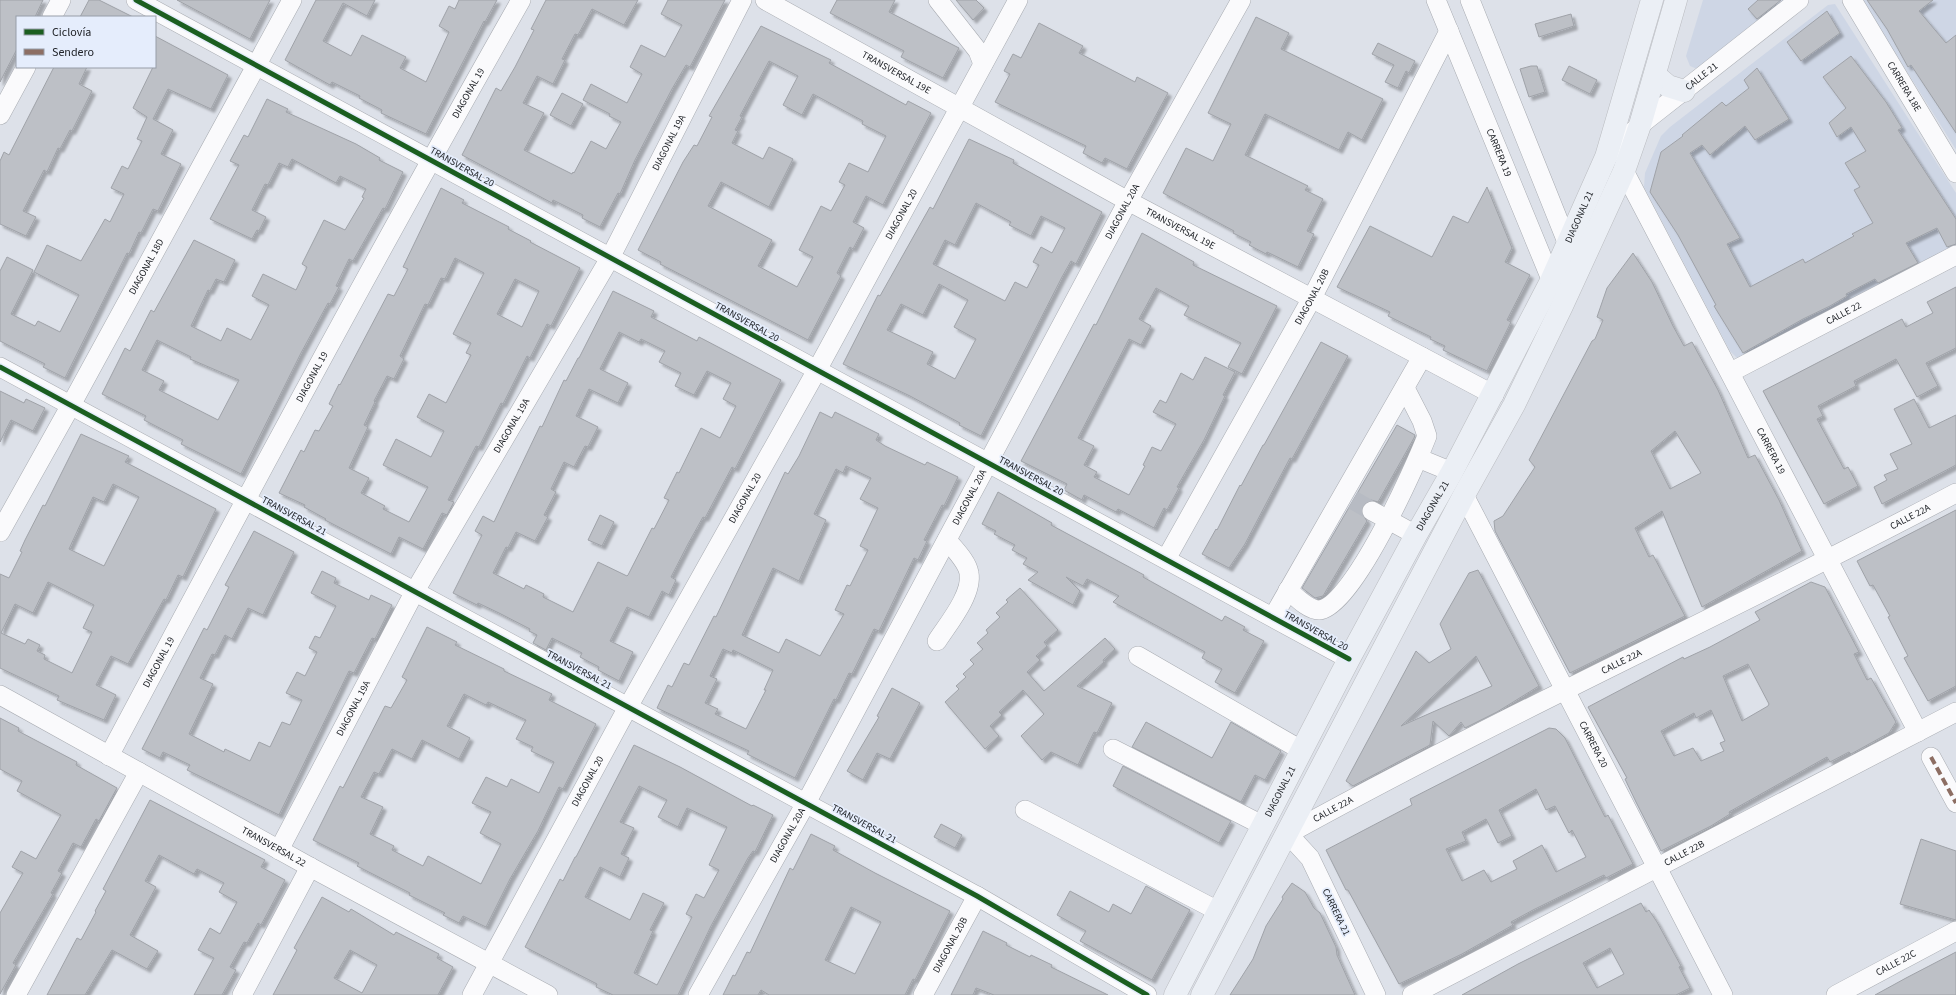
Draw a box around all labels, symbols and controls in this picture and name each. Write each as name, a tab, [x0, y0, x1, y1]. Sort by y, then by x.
legend	[16, 16, 156, 68]
text: Ciclovía	[52, 24, 91, 41]
text: Sendero	[52, 44, 94, 61]
street label: TRANSVERSAL 19E	[859, 48, 933, 97]
street label: CALLE 21	[1682, 59, 1721, 94]
street label: CARRERA 18E	[1884, 59, 1925, 114]
street label: DIAGONAL 19	[449, 66, 488, 121]
street label: DIAGONAL 19A	[649, 112, 689, 173]
street label: CARRERA 19	[1483, 126, 1515, 179]
street label: TRANSVERSAL 20	[427, 143, 497, 191]
street label: DIAGONAL 20A	[1102, 181, 1143, 242]
street label: DIAGONAL 20	[882, 187, 921, 242]
street label: DIAGONAL 21	[1562, 189, 1597, 245]
street label: TRANSVERSAL 19E	[1143, 204, 1218, 253]
street label: DIAGONAL 18D	[125, 236, 167, 297]
street label: DIAGONAL 20B	[1291, 266, 1333, 327]
street label: TRANSVERSAL 20	[712, 298, 782, 346]
street label: CALLE 22	[1824, 298, 1864, 328]
street label: DIAGONAL 19	[293, 349, 332, 405]
street label: DIAGONAL 19A	[490, 395, 534, 456]
street label: CARRERA 19	[1753, 425, 1789, 477]
street label: TRANSVERSAL 20	[996, 453, 1066, 499]
street label: DIAGONAL 20A	[949, 467, 990, 528]
street label: DIAGONAL 20	[725, 470, 765, 526]
street label: DIAGONAL 21	[1413, 478, 1453, 533]
street label: TRANSVERSAL 21	[259, 493, 329, 539]
street label: CALLE 22A	[1888, 500, 1933, 533]
street label: TRANSVERSAL 20	[1281, 607, 1351, 655]
street label: DIAGONAL 19	[140, 634, 178, 690]
street label: CALLE 22A	[1599, 646, 1645, 678]
street label: TRANSVERSAL 21	[544, 647, 614, 693]
street label: DIAGONAL 19A	[333, 678, 374, 739]
street label: CARRERA 20	[1575, 719, 1611, 770]
street label: DIAGONAL 20	[568, 753, 607, 809]
street label: DIAGONAL 21	[1261, 764, 1299, 820]
street label: CALLE 22A	[1311, 793, 1356, 826]
street label: TRANSVERSAL 21	[829, 801, 899, 847]
street label: DIAGONAL 20A	[767, 805, 809, 866]
street label: TRANSVERSAL 22	[239, 823, 309, 870]
street label: CALLE 22B	[1662, 837, 1707, 870]
street label: CARRERA 21	[1319, 886, 1353, 938]
street label: DIAGONAL 20B	[929, 914, 971, 975]
street label: CALLE 22C	[1873, 946, 1919, 980]

